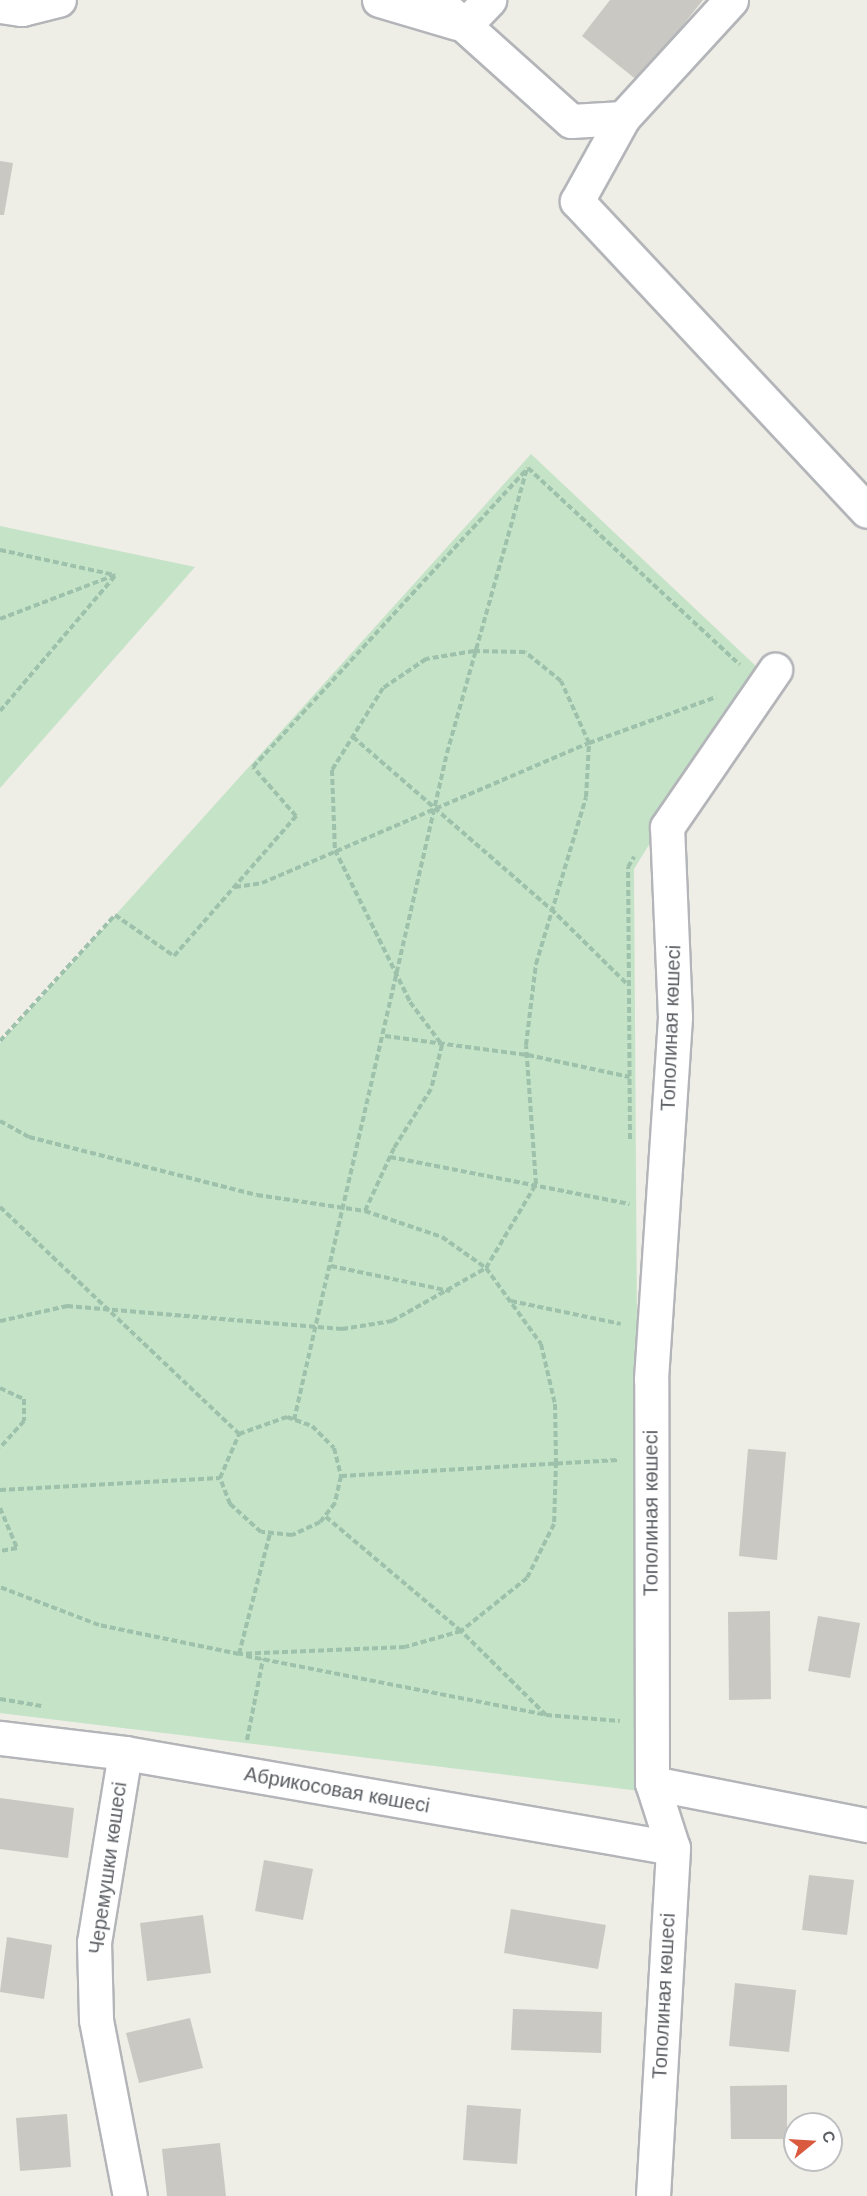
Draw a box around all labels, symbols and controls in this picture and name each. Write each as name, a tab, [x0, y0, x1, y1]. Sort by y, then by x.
street label: Тополиная көшесі	[656, 945, 686, 1111]
street label: Тополиная көшесі	[639, 1430, 663, 1596]
street label: Абрикосовая көшесі	[242, 1762, 432, 1818]
street label: Черемушки көшесі	[84, 1780, 132, 1956]
street label: Тополиная көшесі	[648, 1912, 680, 2080]
north arrow	[783, 2112, 843, 2172]
text: С	[819, 2129, 839, 2145]

